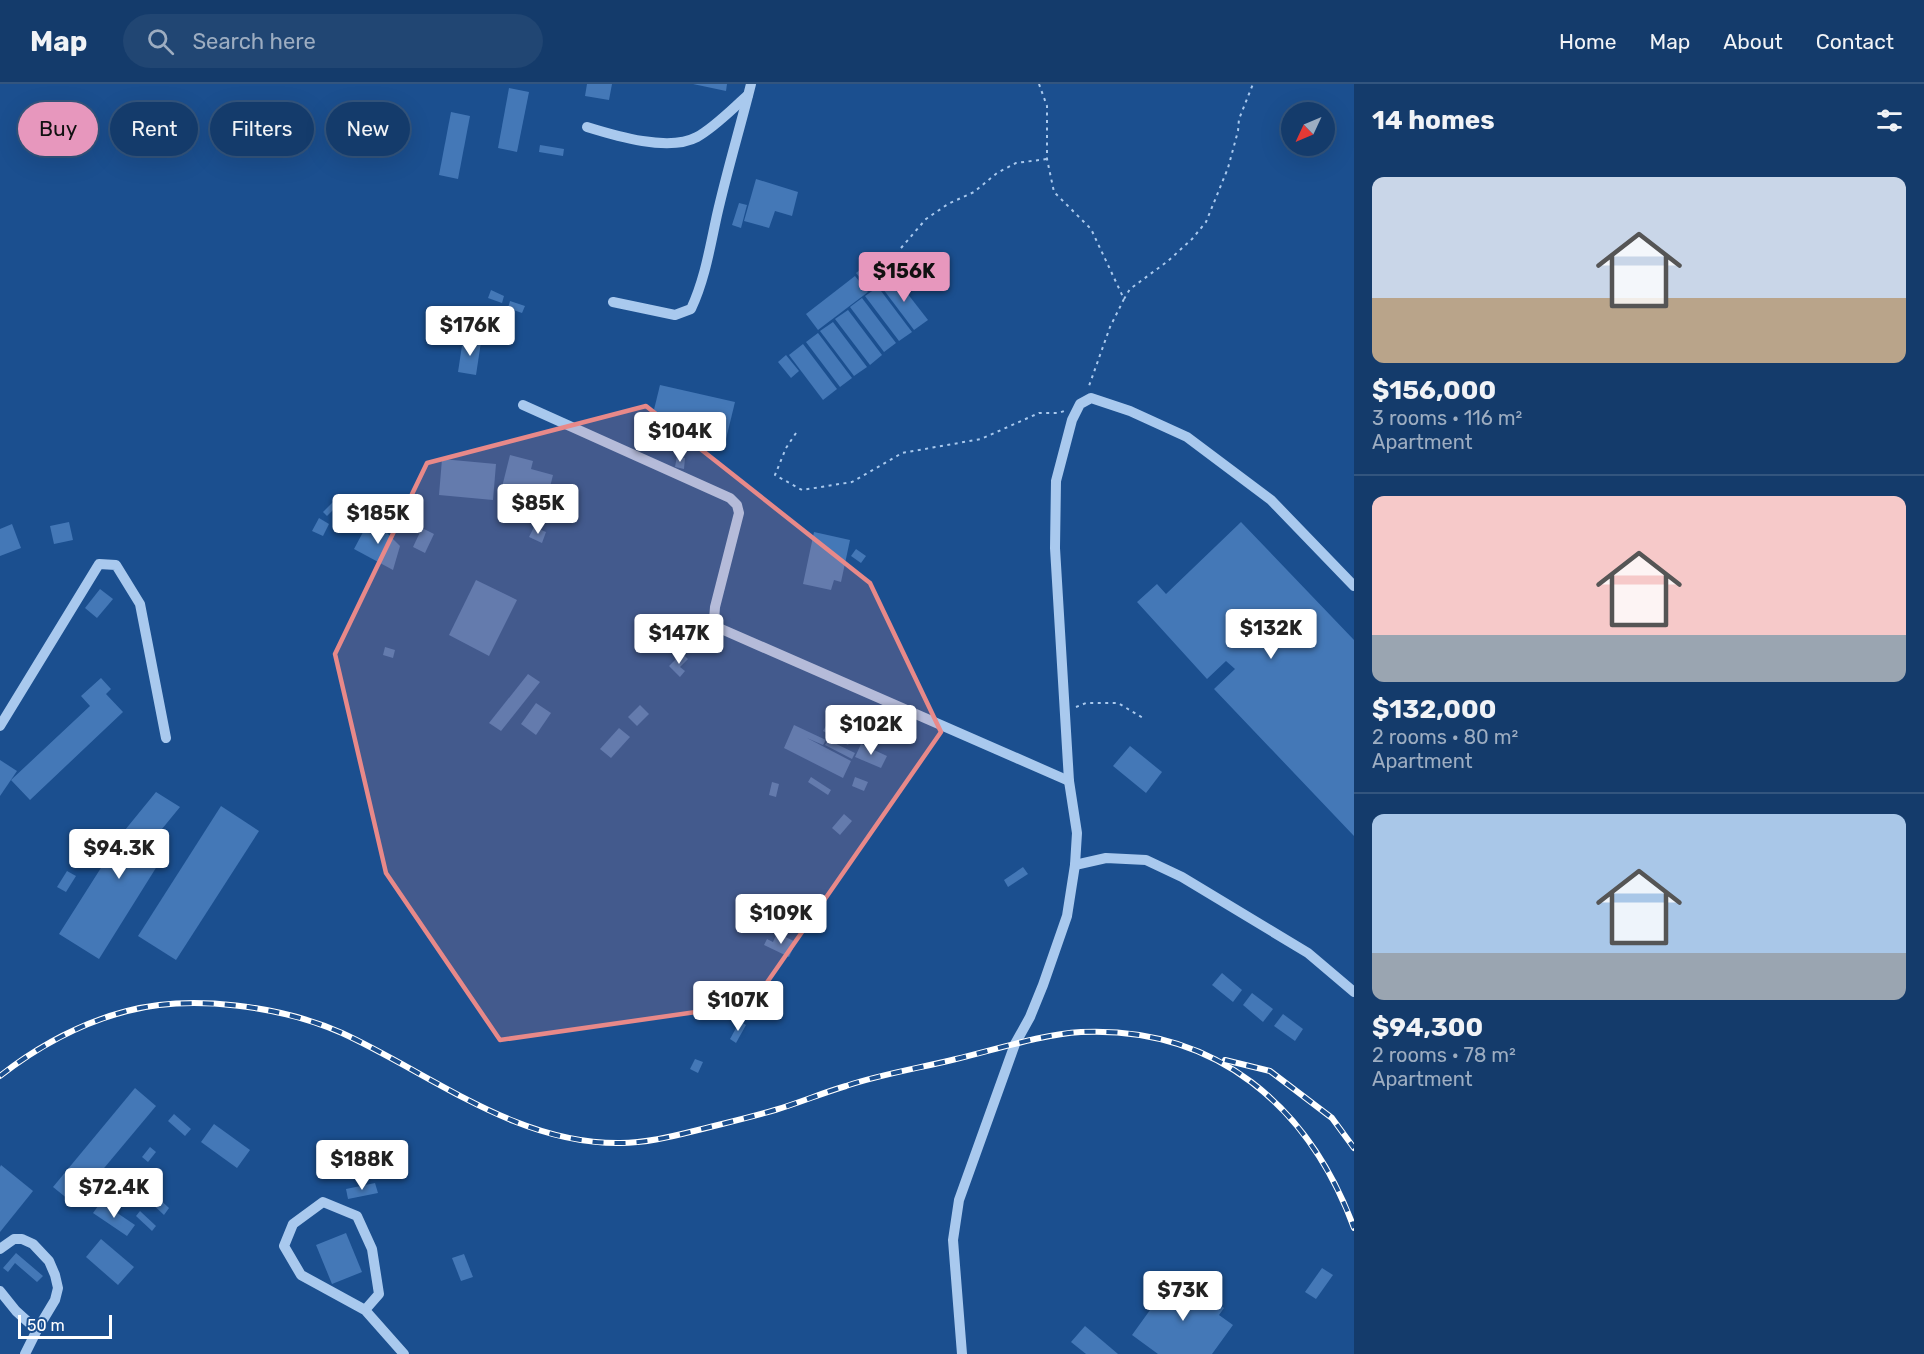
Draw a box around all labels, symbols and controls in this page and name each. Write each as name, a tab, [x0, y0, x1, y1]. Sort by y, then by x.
search box	[123, 14, 543, 68]
text: Map	[30, 25, 87, 58]
icon: search	[144, 25, 177, 58]
text: Search here	[192, 28, 316, 55]
text: Home	[1559, 29, 1616, 54]
text: Map	[1649, 29, 1690, 54]
text: About	[1723, 29, 1783, 54]
text: Contact	[1816, 29, 1894, 54]
chip: Buy	[18, 102, 98, 156]
chip: Rent	[110, 102, 198, 156]
chip: Filters	[210, 102, 314, 156]
chip: New	[326, 102, 410, 156]
north arrow	[1281, 102, 1335, 156]
map controls	[1281, 102, 1335, 156]
icon: filters	[1873, 104, 1906, 137]
text: 14 homes	[1372, 105, 1495, 136]
icon: home	[1585, 216, 1693, 324]
pin: $156K	[862, 252, 946, 303]
text: $156K	[873, 259, 935, 283]
pin: $176K	[428, 306, 512, 357]
text: $176K	[440, 313, 500, 337]
text: $156,000	[1372, 375, 1496, 406]
text: 3 rooms · 116 m²	[1372, 406, 1522, 430]
pin: $104K	[638, 412, 722, 463]
text: $104K	[648, 419, 712, 443]
text: Apartment	[1372, 430, 1473, 454]
pin: $85K	[502, 484, 574, 535]
text: $85K	[511, 491, 565, 515]
pin: $185K	[336, 494, 420, 545]
text: $185K	[346, 501, 410, 525]
icon: home	[1585, 535, 1693, 643]
pin: $132K	[1229, 609, 1313, 660]
pin: $147K	[637, 614, 721, 665]
text: $132K	[1240, 616, 1302, 640]
text: $147K	[648, 621, 710, 645]
text: $132,000	[1372, 694, 1496, 725]
pin: $102K	[829, 705, 913, 756]
text: $102K	[839, 712, 903, 736]
text: 2 rooms · 80 m²	[1372, 725, 1518, 749]
text: Apartment	[1372, 749, 1473, 773]
pin: $94.3K	[70, 829, 168, 880]
text: $94.3K	[83, 836, 155, 860]
icon: home	[1585, 853, 1693, 961]
pin: $109K	[739, 894, 823, 945]
text: $109K	[750, 901, 812, 925]
pin: $107K	[696, 981, 780, 1032]
text: $107K	[707, 988, 769, 1012]
text: $94,300	[1372, 1012, 1483, 1043]
text: 2 rooms · 78 m²	[1372, 1043, 1516, 1067]
text: Apartment	[1372, 1067, 1473, 1091]
pin: $188K	[320, 1140, 404, 1191]
text: $188K	[330, 1147, 394, 1171]
pin: $72.4K	[65, 1168, 163, 1219]
text: $72.4K	[79, 1175, 149, 1199]
pin: $73K	[1147, 1271, 1219, 1322]
text: $73K	[1157, 1278, 1209, 1302]
scale bar	[18, 1312, 112, 1340]
text: 50 m	[27, 1316, 65, 1335]

